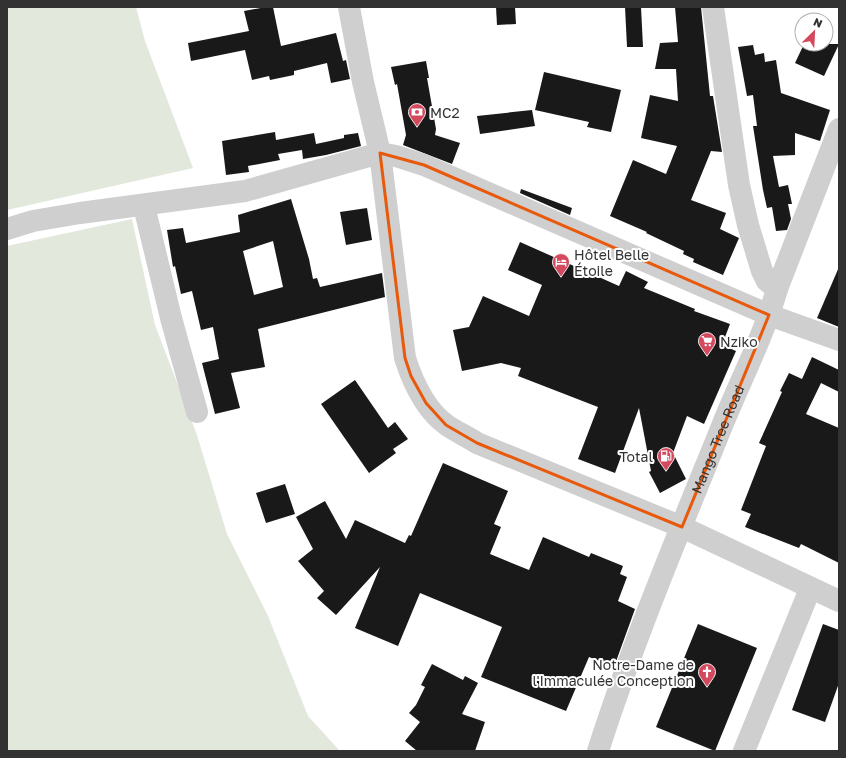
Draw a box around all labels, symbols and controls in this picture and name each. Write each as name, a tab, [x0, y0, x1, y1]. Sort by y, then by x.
north arrow	[794, 12, 834, 52]
text: N	[812, 15, 825, 30]
bank icon: MC2	[407, 102, 427, 127]
place label: MC2	[430, 104, 460, 121]
place label: Hôtel Belle Étoile	[574, 246, 649, 279]
hotel icon: Hôtel Belle Étoile	[551, 252, 571, 277]
supermarket icon: Nziko	[697, 331, 717, 356]
place label: Nziko	[720, 333, 758, 350]
street label: Mango Tree Road	[687, 382, 747, 496]
fuel station icon: Total	[656, 446, 676, 471]
place label: Total	[619, 448, 653, 465]
place label: Notre-Dame de l'Immaculée Conception	[532, 656, 694, 689]
church icon: Notre-Dame de l'Immaculée Conception	[697, 662, 717, 687]

